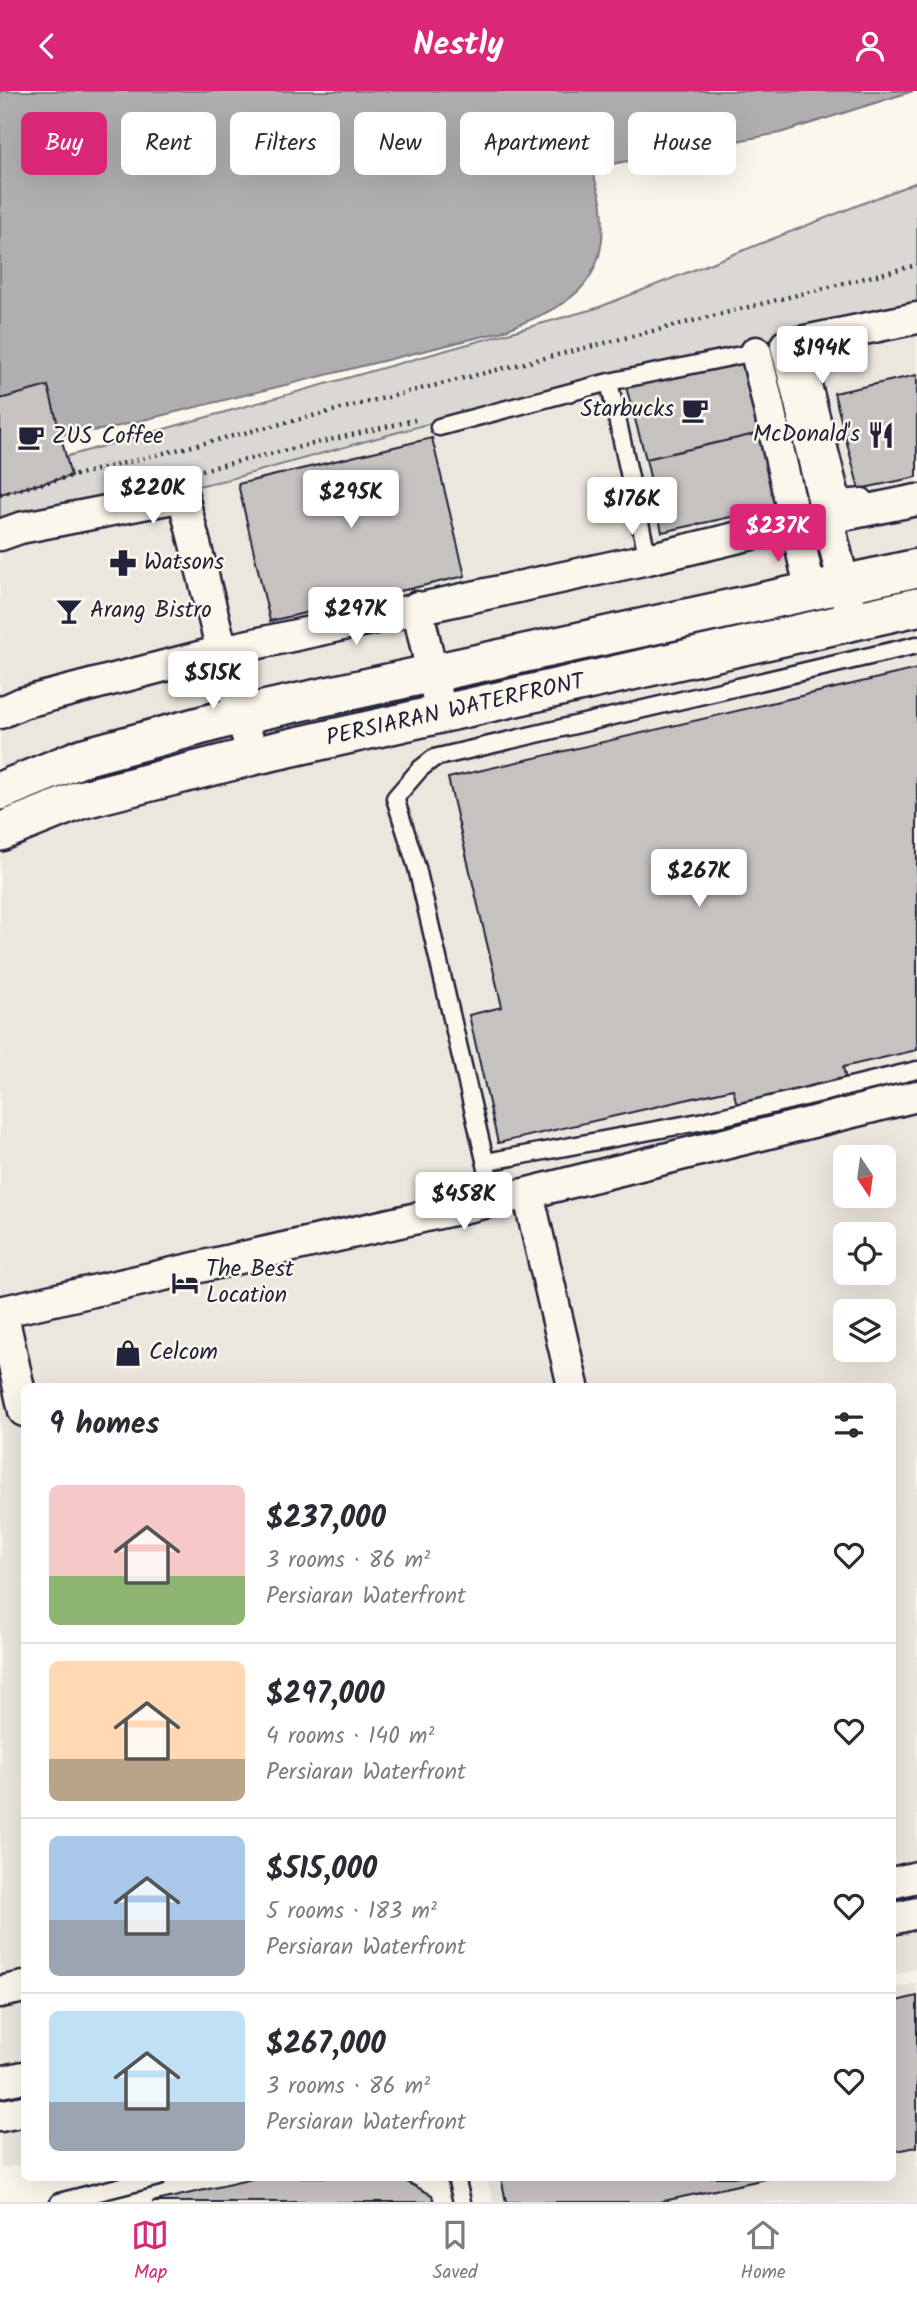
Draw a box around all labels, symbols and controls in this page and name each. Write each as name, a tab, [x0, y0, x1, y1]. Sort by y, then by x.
text: Nestly	[413, 20, 504, 71]
icon: back	[28, 27, 66, 65]
icon: person	[851, 27, 889, 65]
chip: Buy	[21, 112, 107, 175]
chip: Rent	[121, 112, 216, 175]
chip: Filters	[230, 112, 340, 175]
chip: New	[354, 112, 446, 175]
chip: Apartment	[460, 112, 614, 175]
chip: House	[628, 112, 736, 175]
pin: $194K	[773, 327, 871, 386]
text: $194K	[793, 331, 851, 367]
place label: Starbucks	[581, 392, 674, 428]
cafe icon: Starbucks	[680, 395, 710, 425]
place label: McDonald's	[753, 417, 860, 453]
place label: ZUS Coffee	[52, 419, 164, 455]
restaurant icon: McDonald's	[866, 420, 896, 450]
cafe icon: ZUS Coffee	[16, 422, 46, 452]
pin: $220K	[104, 467, 202, 526]
text: $220K	[120, 471, 186, 507]
pin: $295K	[302, 471, 400, 530]
text: $295K	[319, 475, 383, 511]
pin: $176K	[583, 477, 681, 537]
text: $176K	[603, 482, 661, 518]
pin: $237K	[729, 505, 827, 564]
text: $237K	[746, 509, 810, 545]
place label: Watsons	[144, 545, 224, 581]
pharmacy icon: Watsons	[108, 548, 138, 578]
pin: $297K	[307, 587, 405, 647]
text: $297K	[324, 592, 388, 628]
place label: Arang Bistro	[90, 593, 212, 629]
bar icon: Arang Bistro	[54, 596, 84, 626]
pin: $515K	[164, 651, 262, 711]
text: $515K	[184, 656, 242, 692]
street label: PERSIARAN WATERFRONT	[323, 664, 590, 757]
pin: $267K	[650, 849, 748, 909]
text: $267K	[667, 854, 731, 890]
north arrow	[833, 1145, 896, 1207]
map controls	[833, 1145, 896, 1362]
pin: $458K	[415, 1173, 513, 1232]
text: $458K	[431, 1177, 497, 1213]
button: locate	[833, 1222, 896, 1285]
place label: The Best Location	[206, 1252, 295, 1314]
hotel icon: The Best Location	[170, 1268, 200, 1298]
button: layers	[833, 1299, 896, 1362]
place label: Celcom	[149, 1335, 218, 1371]
shop icon: Celcom	[113, 1338, 143, 1368]
text: 9 homes	[49, 1401, 160, 1449]
icon: filters	[830, 1406, 868, 1444]
text: $237,000	[266, 1495, 386, 1543]
icon: home	[105, 1513, 189, 1597]
icon: heart	[830, 1536, 868, 1574]
text: 3 rooms · 86 m²	[266, 1543, 430, 1579]
text: Persiaran Waterfront	[266, 1579, 466, 1615]
text: $297,000	[266, 1671, 385, 1719]
icon: home	[105, 1689, 189, 1773]
icon: heart	[830, 1712, 868, 1750]
text: 4 rooms · 140 m²	[266, 1719, 434, 1755]
text: Persiaran Waterfront	[266, 1755, 466, 1791]
text: $515,000	[266, 1846, 377, 1894]
icon: home	[105, 1864, 189, 1948]
icon: heart	[830, 1887, 868, 1925]
text: 5 rooms · 183 m²	[266, 1894, 437, 1930]
text: Persiaran Waterfront	[266, 1930, 466, 1966]
text: $267,000	[266, 2021, 386, 2069]
icon: home	[105, 2039, 189, 2123]
icon: heart	[830, 2062, 868, 2100]
text: 3 rooms · 86 m²	[266, 2069, 430, 2105]
text: Persiaran Waterfront	[266, 2105, 466, 2141]
tab: Map	[131, 2216, 169, 2288]
tab: Saved	[432, 2216, 478, 2288]
tab: Home	[740, 2216, 786, 2288]

